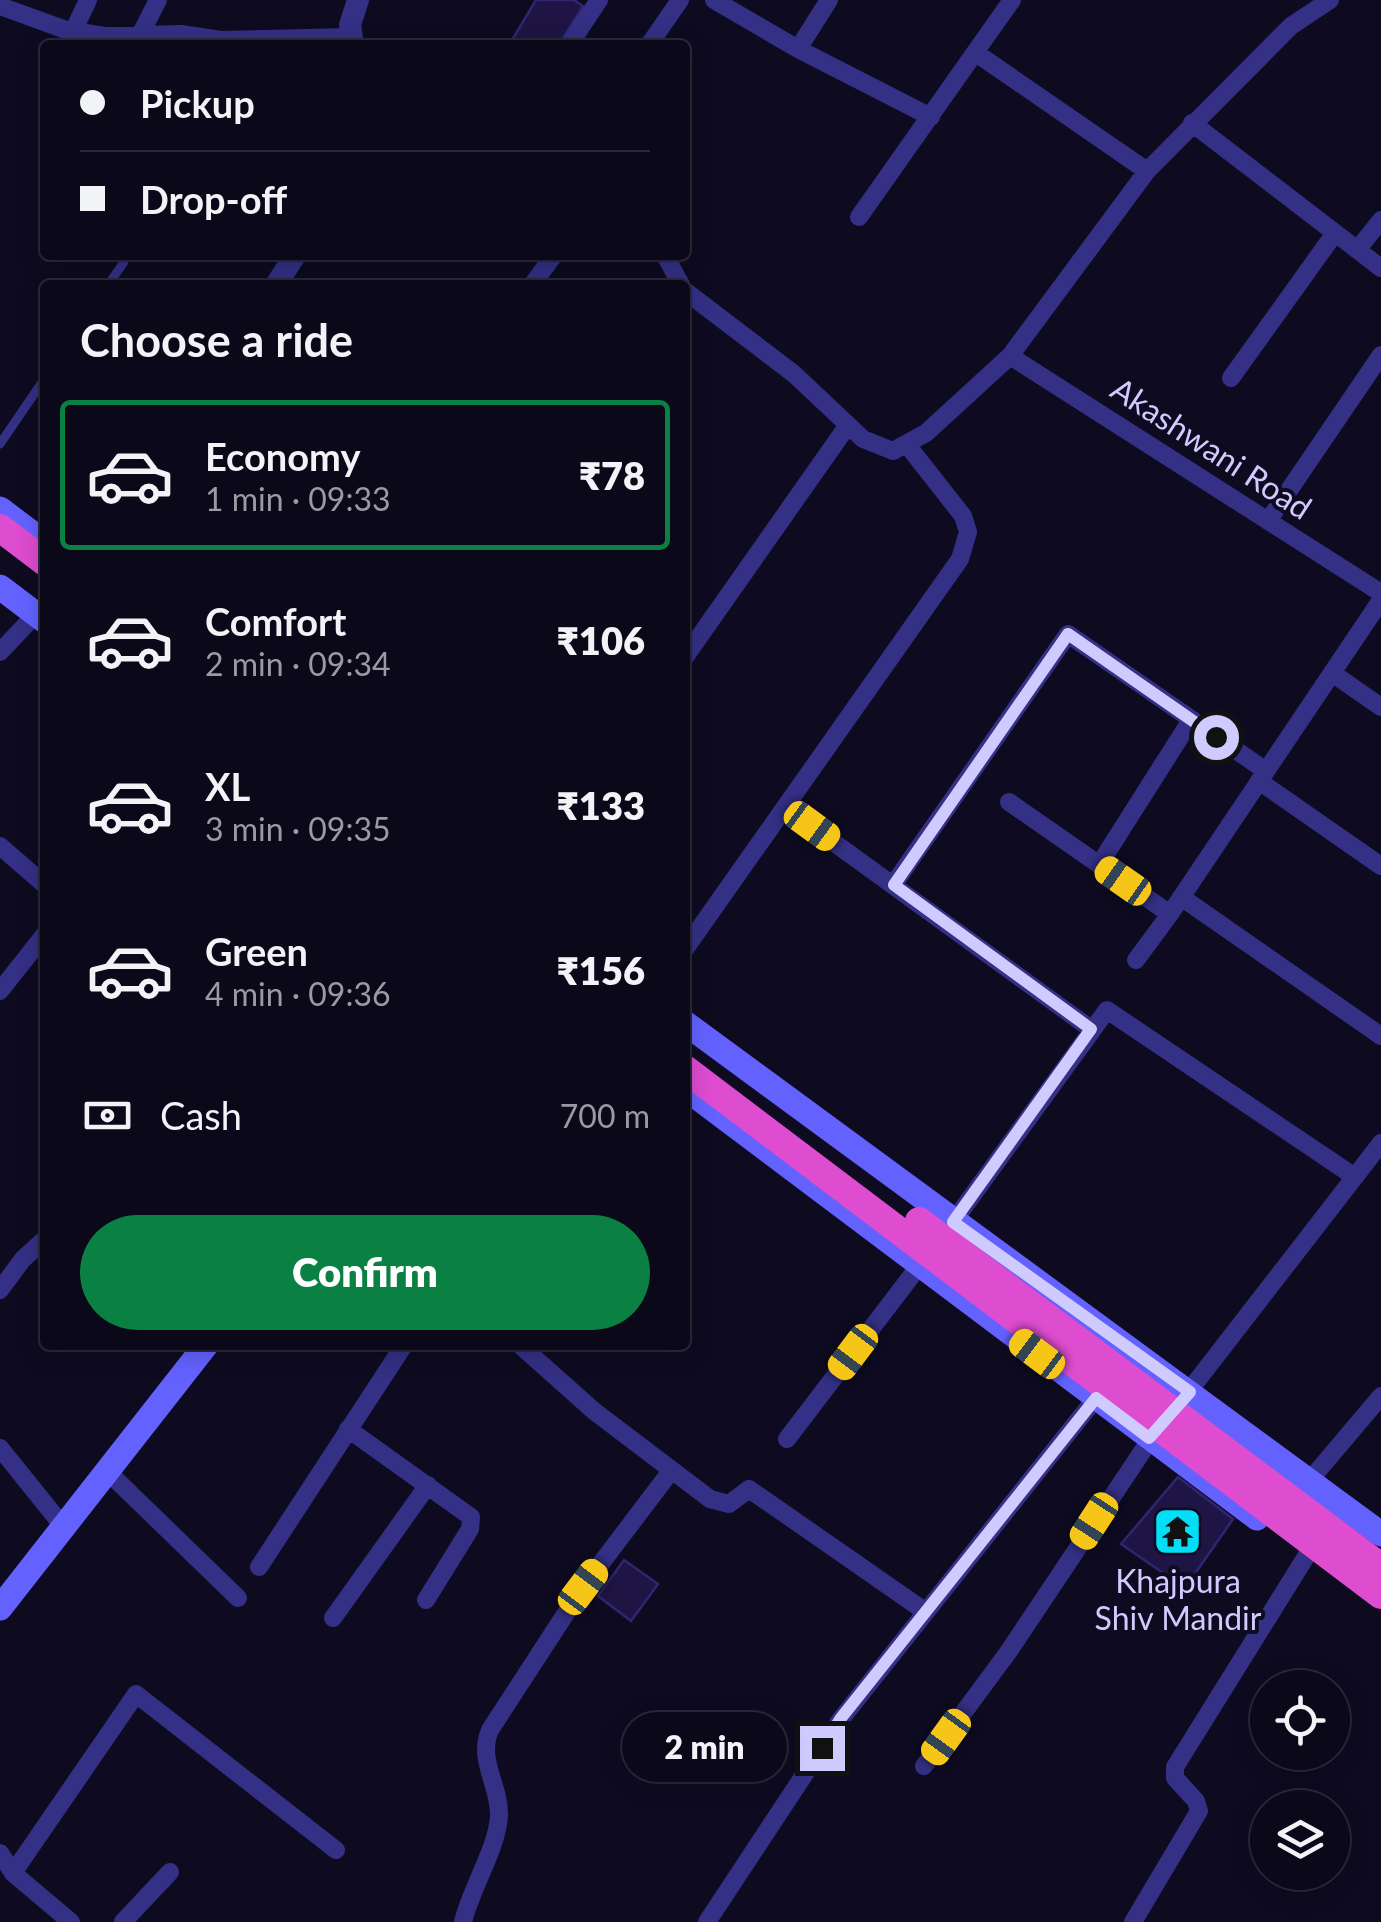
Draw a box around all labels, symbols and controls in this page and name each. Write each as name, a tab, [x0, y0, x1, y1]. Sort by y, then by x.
text: Pickup	[140, 80, 255, 126]
text: Drop-off	[140, 176, 287, 222]
text: Choose a ride	[80, 313, 353, 367]
street label: Akashwani Road	[1104, 368, 1319, 527]
icon: car	[85, 430, 175, 520]
text: Economy	[205, 433, 360, 479]
text: ₹78	[579, 452, 645, 498]
text: 1 min · 09:33	[205, 479, 391, 518]
icon: car	[85, 595, 175, 685]
text: Comfort	[205, 598, 346, 644]
text: ₹106	[557, 617, 645, 663]
text: 2 min · 09:34	[205, 644, 391, 683]
route start	[1194, 715, 1239, 760]
icon: car	[85, 760, 175, 850]
text: XL	[205, 763, 250, 809]
text: ₹133	[557, 782, 645, 828]
car	[779, 796, 845, 856]
text: 3 min · 09:35	[205, 809, 391, 848]
car	[1090, 852, 1156, 910]
icon: car	[85, 925, 175, 1015]
text: Green	[205, 928, 308, 974]
text: ₹156	[557, 947, 645, 993]
text: 4 min · 09:36	[205, 974, 391, 1013]
icon: cash	[80, 1088, 135, 1143]
text: Cash	[160, 1092, 242, 1138]
text: 700 m	[560, 1096, 650, 1135]
button: Confirm	[80, 1215, 650, 1330]
car	[823, 1319, 883, 1385]
car	[1004, 1324, 1070, 1384]
car	[1065, 1488, 1123, 1554]
temple icon: Khajpura Shiv Mandir	[1152, 1506, 1204, 1558]
car	[553, 1554, 613, 1620]
place label: Khajpura Shiv Mandir	[1095, 1561, 1262, 1637]
map controls	[1250, 1670, 1350, 1890]
button: locate	[1250, 1670, 1350, 1770]
car	[916, 1704, 976, 1770]
callout: 2 min	[622, 1713, 787, 1783]
route end	[800, 1726, 845, 1771]
text: 2 min	[665, 1727, 744, 1766]
button: layers	[1250, 1790, 1350, 1890]

